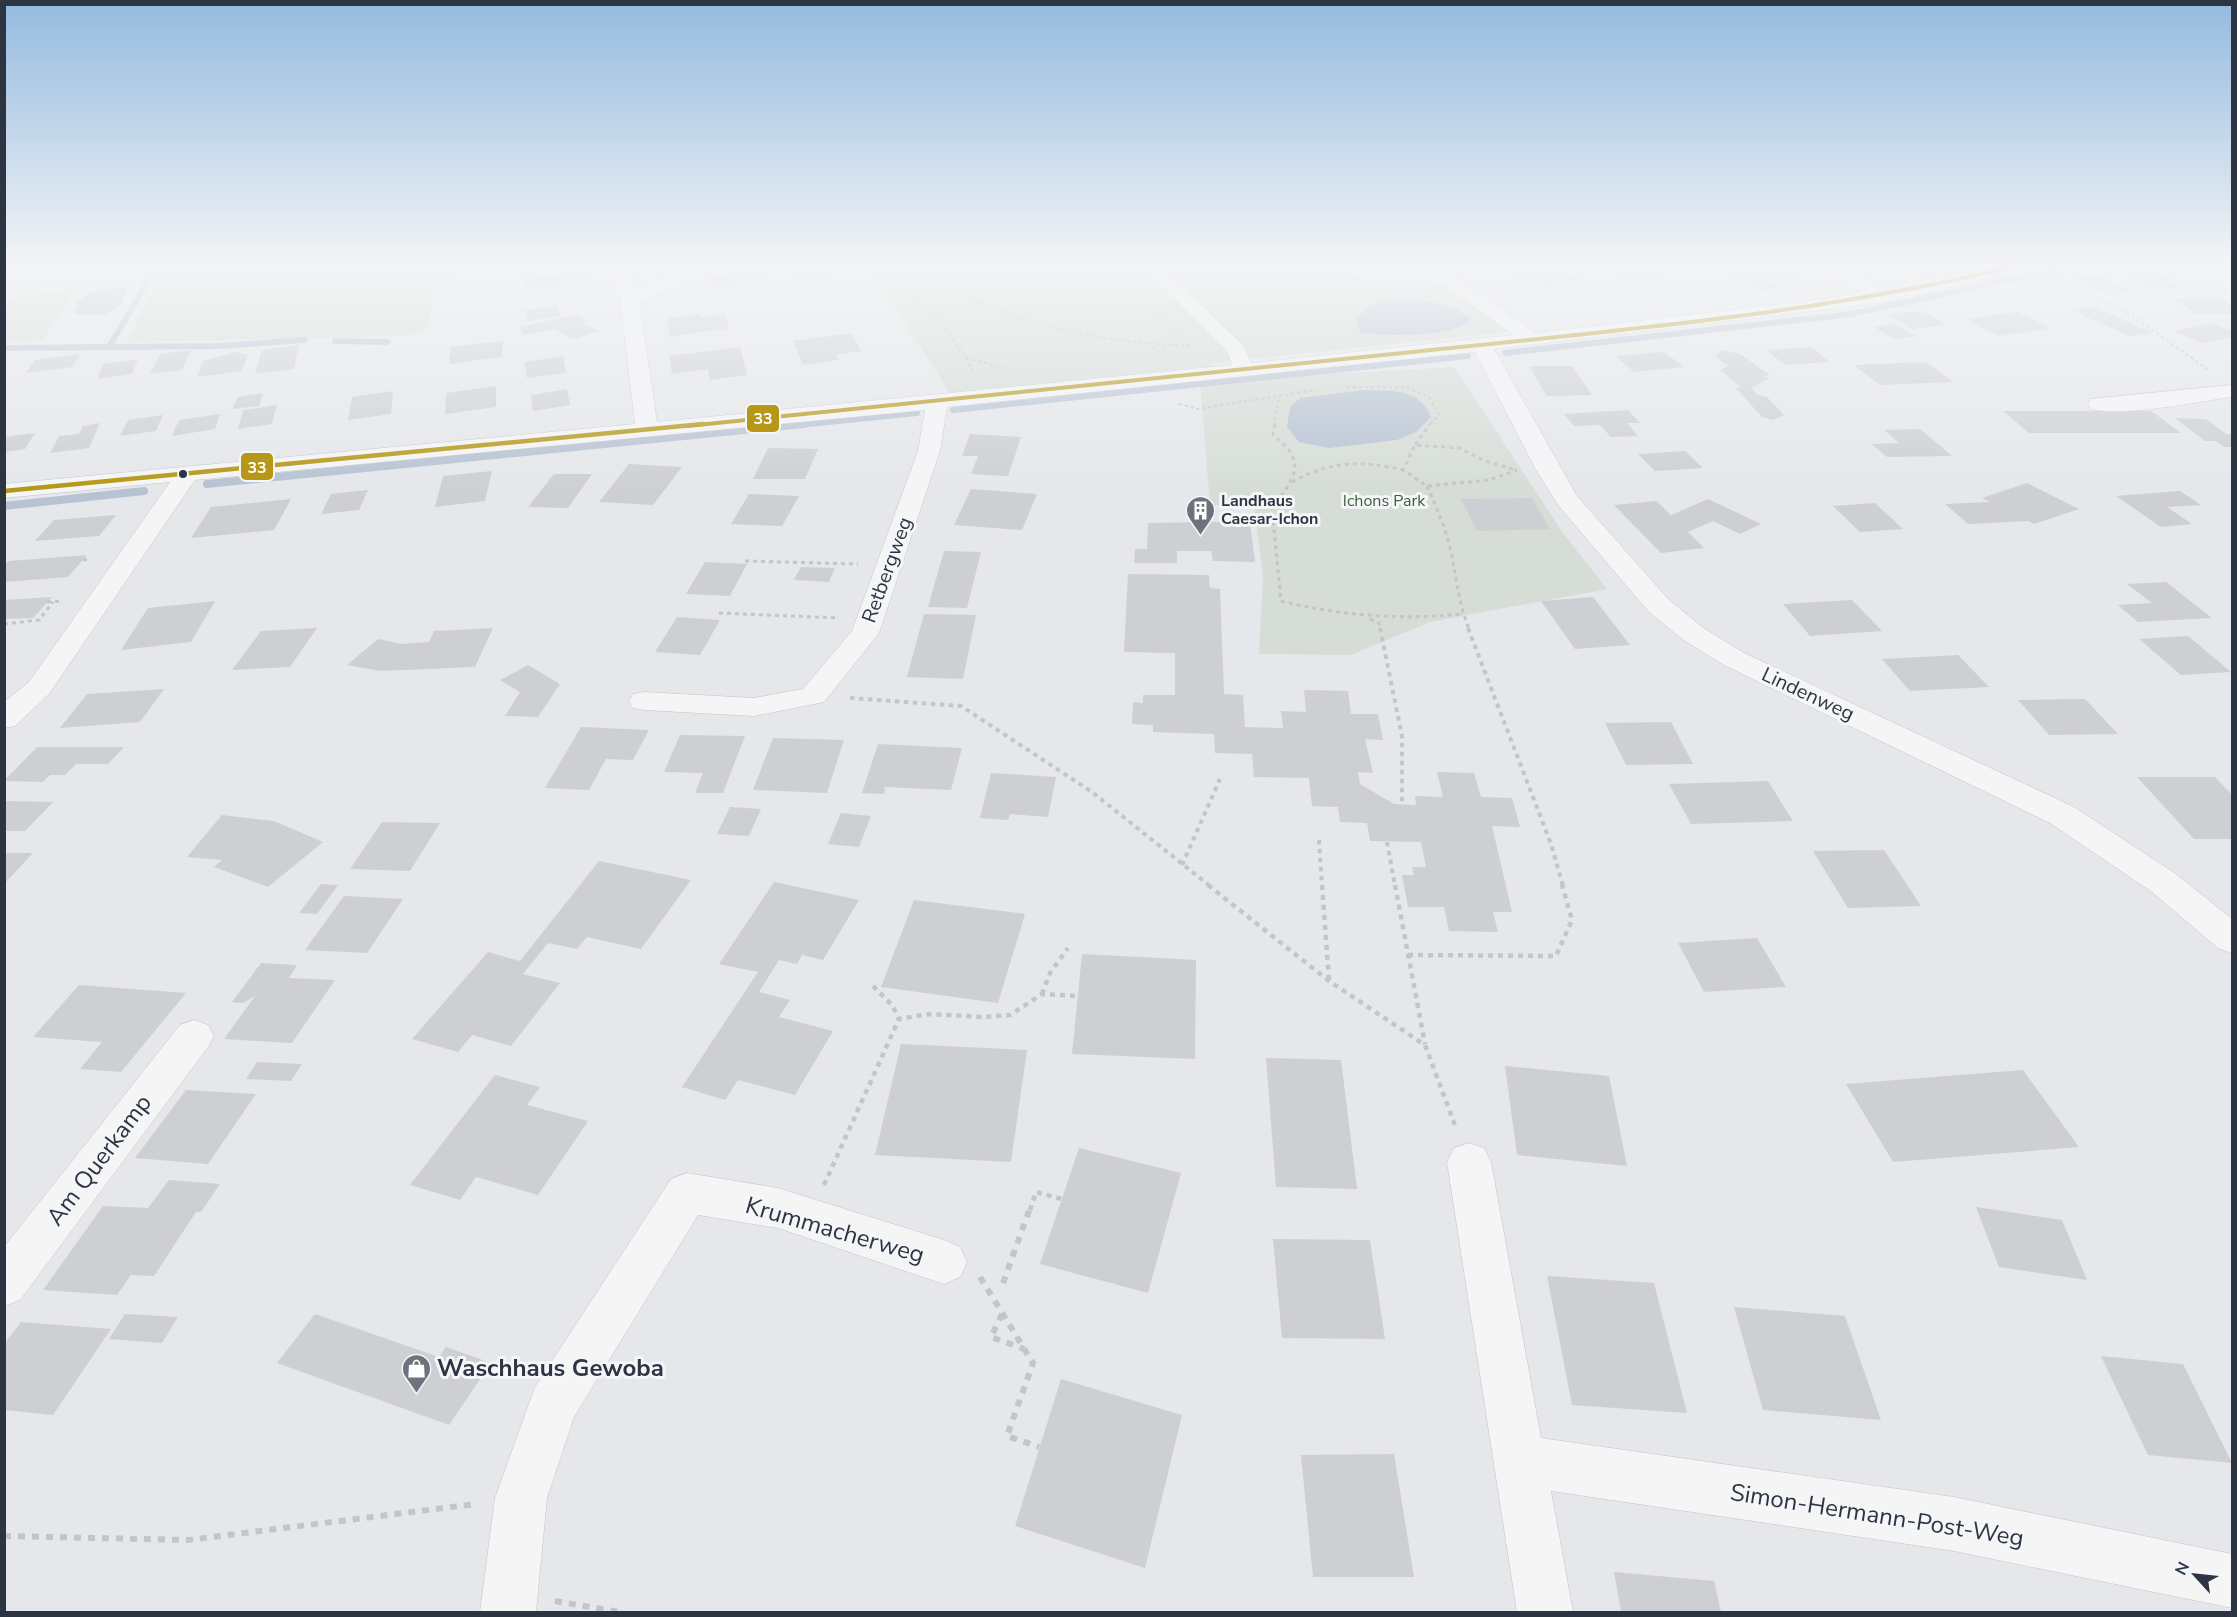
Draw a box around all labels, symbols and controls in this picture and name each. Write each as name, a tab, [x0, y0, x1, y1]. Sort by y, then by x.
line badge: 33	[746, 404, 780, 433]
text: 33	[753, 408, 773, 430]
line badge: 33	[240, 452, 274, 481]
text: 33	[247, 457, 267, 479]
unlabelled marker	[177, 468, 189, 480]
place label: Landhaus Caesar-Ichon	[1221, 490, 1318, 530]
park label: Ichons Park	[1343, 490, 1426, 512]
building icon: Landhaus Caesar-Ichon	[1184, 494, 1216, 536]
street label: Retbergweg	[855, 513, 919, 627]
street label: Lindenweg	[1757, 661, 1859, 727]
street label: Am Querkamp	[39, 1088, 159, 1232]
street label: Krummacherweg	[742, 1189, 928, 1271]
shop icon: Waschhaus Gewoba	[400, 1352, 432, 1394]
place label: Waschhaus Gewoba	[437, 1352, 664, 1384]
street label: Simon-Hermann-Post-Weg	[1728, 1476, 2026, 1554]
north arrow	[2165, 1545, 2225, 1605]
text: N	[2170, 1558, 2195, 1579]

